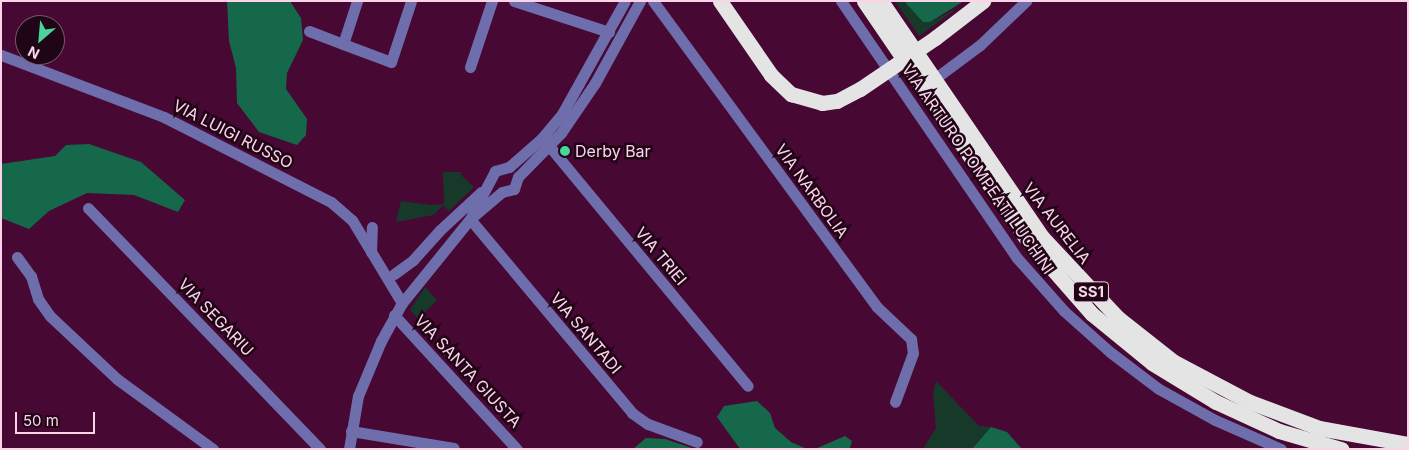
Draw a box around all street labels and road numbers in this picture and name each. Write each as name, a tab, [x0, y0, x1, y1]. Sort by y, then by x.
street label: VIA ARTURO POMPEATI LUCHINI	[898, 60, 1058, 278]
street label: VIA LUIGI RUSSO	[170, 96, 296, 172]
street label: VIA NARBOLIA	[772, 140, 852, 242]
street label: VIA AURELIA	[1019, 179, 1095, 267]
street label: VIA TRIEI	[631, 223, 691, 289]
street label: VIA SEGARIU	[174, 274, 258, 360]
road number: SS1	[1072, 280, 1110, 304]
street label: VIA SANTADI	[546, 288, 626, 378]
street label: VIA SANTA GIUSTA	[411, 311, 525, 431]

